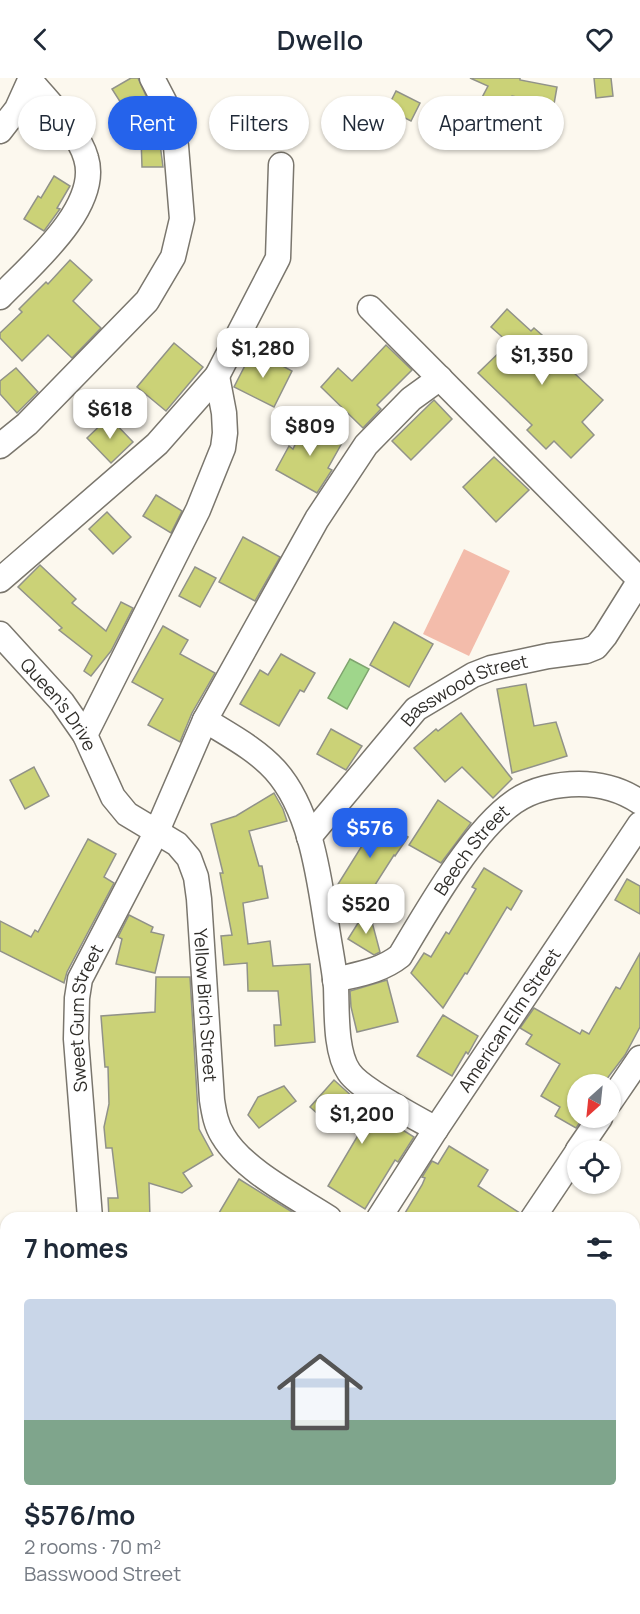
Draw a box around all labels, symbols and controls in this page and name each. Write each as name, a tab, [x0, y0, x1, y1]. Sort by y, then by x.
text: Dwello	[277, 21, 363, 58]
icon: back	[24, 23, 57, 56]
icon: heart	[583, 23, 616, 56]
chip: Buy	[18, 96, 96, 150]
chip: Rent	[108, 96, 197, 150]
chip: Filters	[209, 96, 309, 150]
chip: New	[321, 96, 406, 150]
chip: Apartment	[418, 96, 564, 150]
pin: $1,280	[214, 328, 312, 379]
text: $1,280	[231, 334, 295, 361]
pin: $1,350	[493, 335, 591, 386]
text: $1,350	[510, 341, 574, 368]
pin: $618	[74, 389, 146, 440]
text: $618	[87, 395, 133, 422]
pin: $809	[274, 406, 346, 457]
text: $809	[285, 412, 335, 439]
street label: Basswood Street	[395, 649, 530, 731]
street label: Queen's Drive	[15, 652, 102, 754]
street label: Beech Street	[428, 799, 514, 900]
pin: $576	[334, 808, 406, 859]
text: $576	[346, 814, 394, 841]
pin: $520	[330, 884, 402, 935]
text: $520	[342, 890, 390, 917]
street label: Yellow Birch Street	[189, 928, 223, 1083]
street label: Sweet Gum Street	[64, 940, 108, 1093]
street label: American Elm Street	[452, 943, 566, 1096]
north arrow	[567, 1074, 621, 1128]
map controls	[567, 1074, 621, 1194]
pin: $1,200	[313, 1094, 411, 1145]
text: $1,200	[330, 1100, 394, 1127]
button: locate	[567, 1140, 621, 1194]
text: 7 homes	[24, 1230, 128, 1266]
icon: filters	[583, 1232, 616, 1265]
icon: home	[266, 1338, 374, 1446]
text: $576/mo	[24, 1497, 135, 1533]
text: 2 rooms · 70 m²	[24, 1533, 161, 1560]
text: Basswood Street	[24, 1560, 181, 1587]

